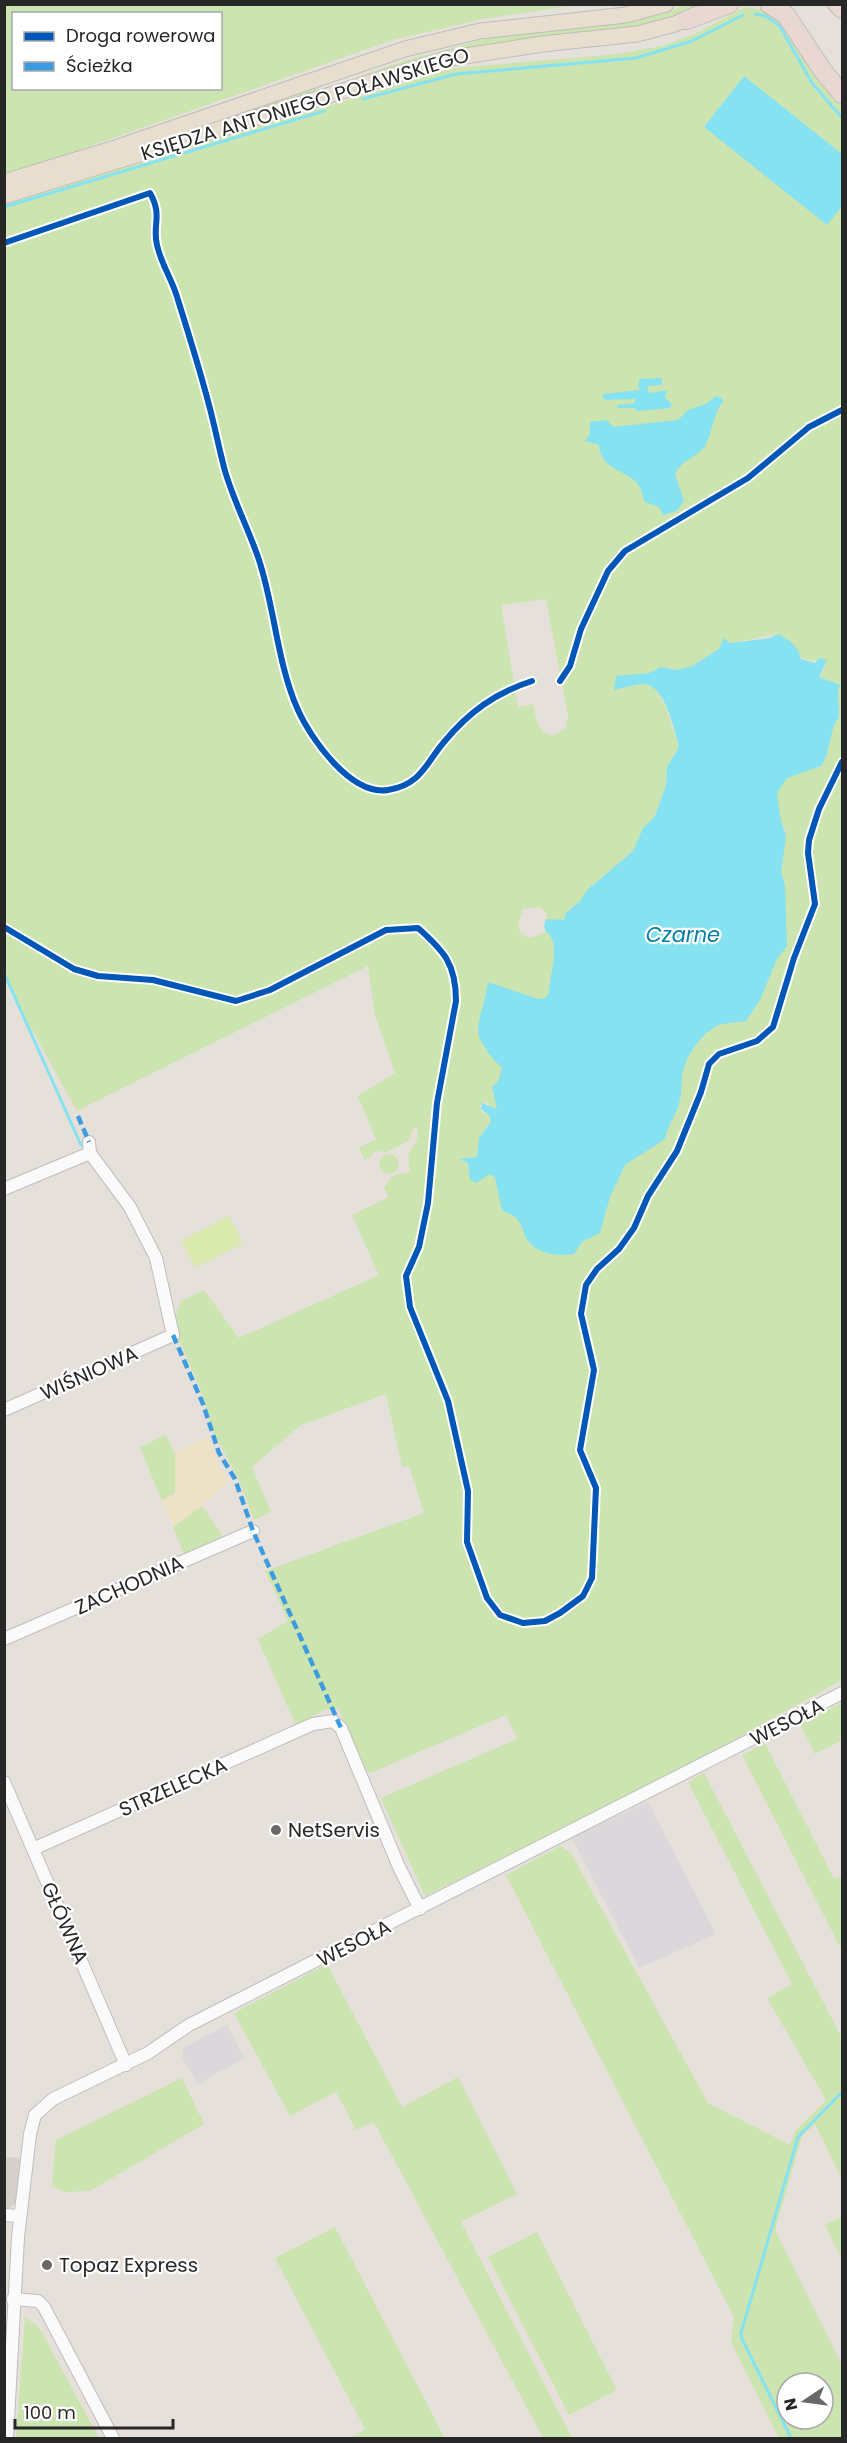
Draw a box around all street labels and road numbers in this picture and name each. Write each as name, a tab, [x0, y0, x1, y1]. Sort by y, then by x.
street label: KSIĘDZA ANTONIEGO POŁAWSKIEGO	[137, 41, 473, 167]
street label: WIŚNIOWA	[36, 1339, 142, 1407]
street label: ZACHODNIA	[70, 1549, 188, 1621]
street label: WESOŁA	[745, 1691, 829, 1753]
street label: STRZELECKA	[114, 1751, 232, 1823]
street label: GŁÓWNA	[34, 1878, 96, 1968]
street label: WESOŁA	[312, 1912, 396, 1974]

